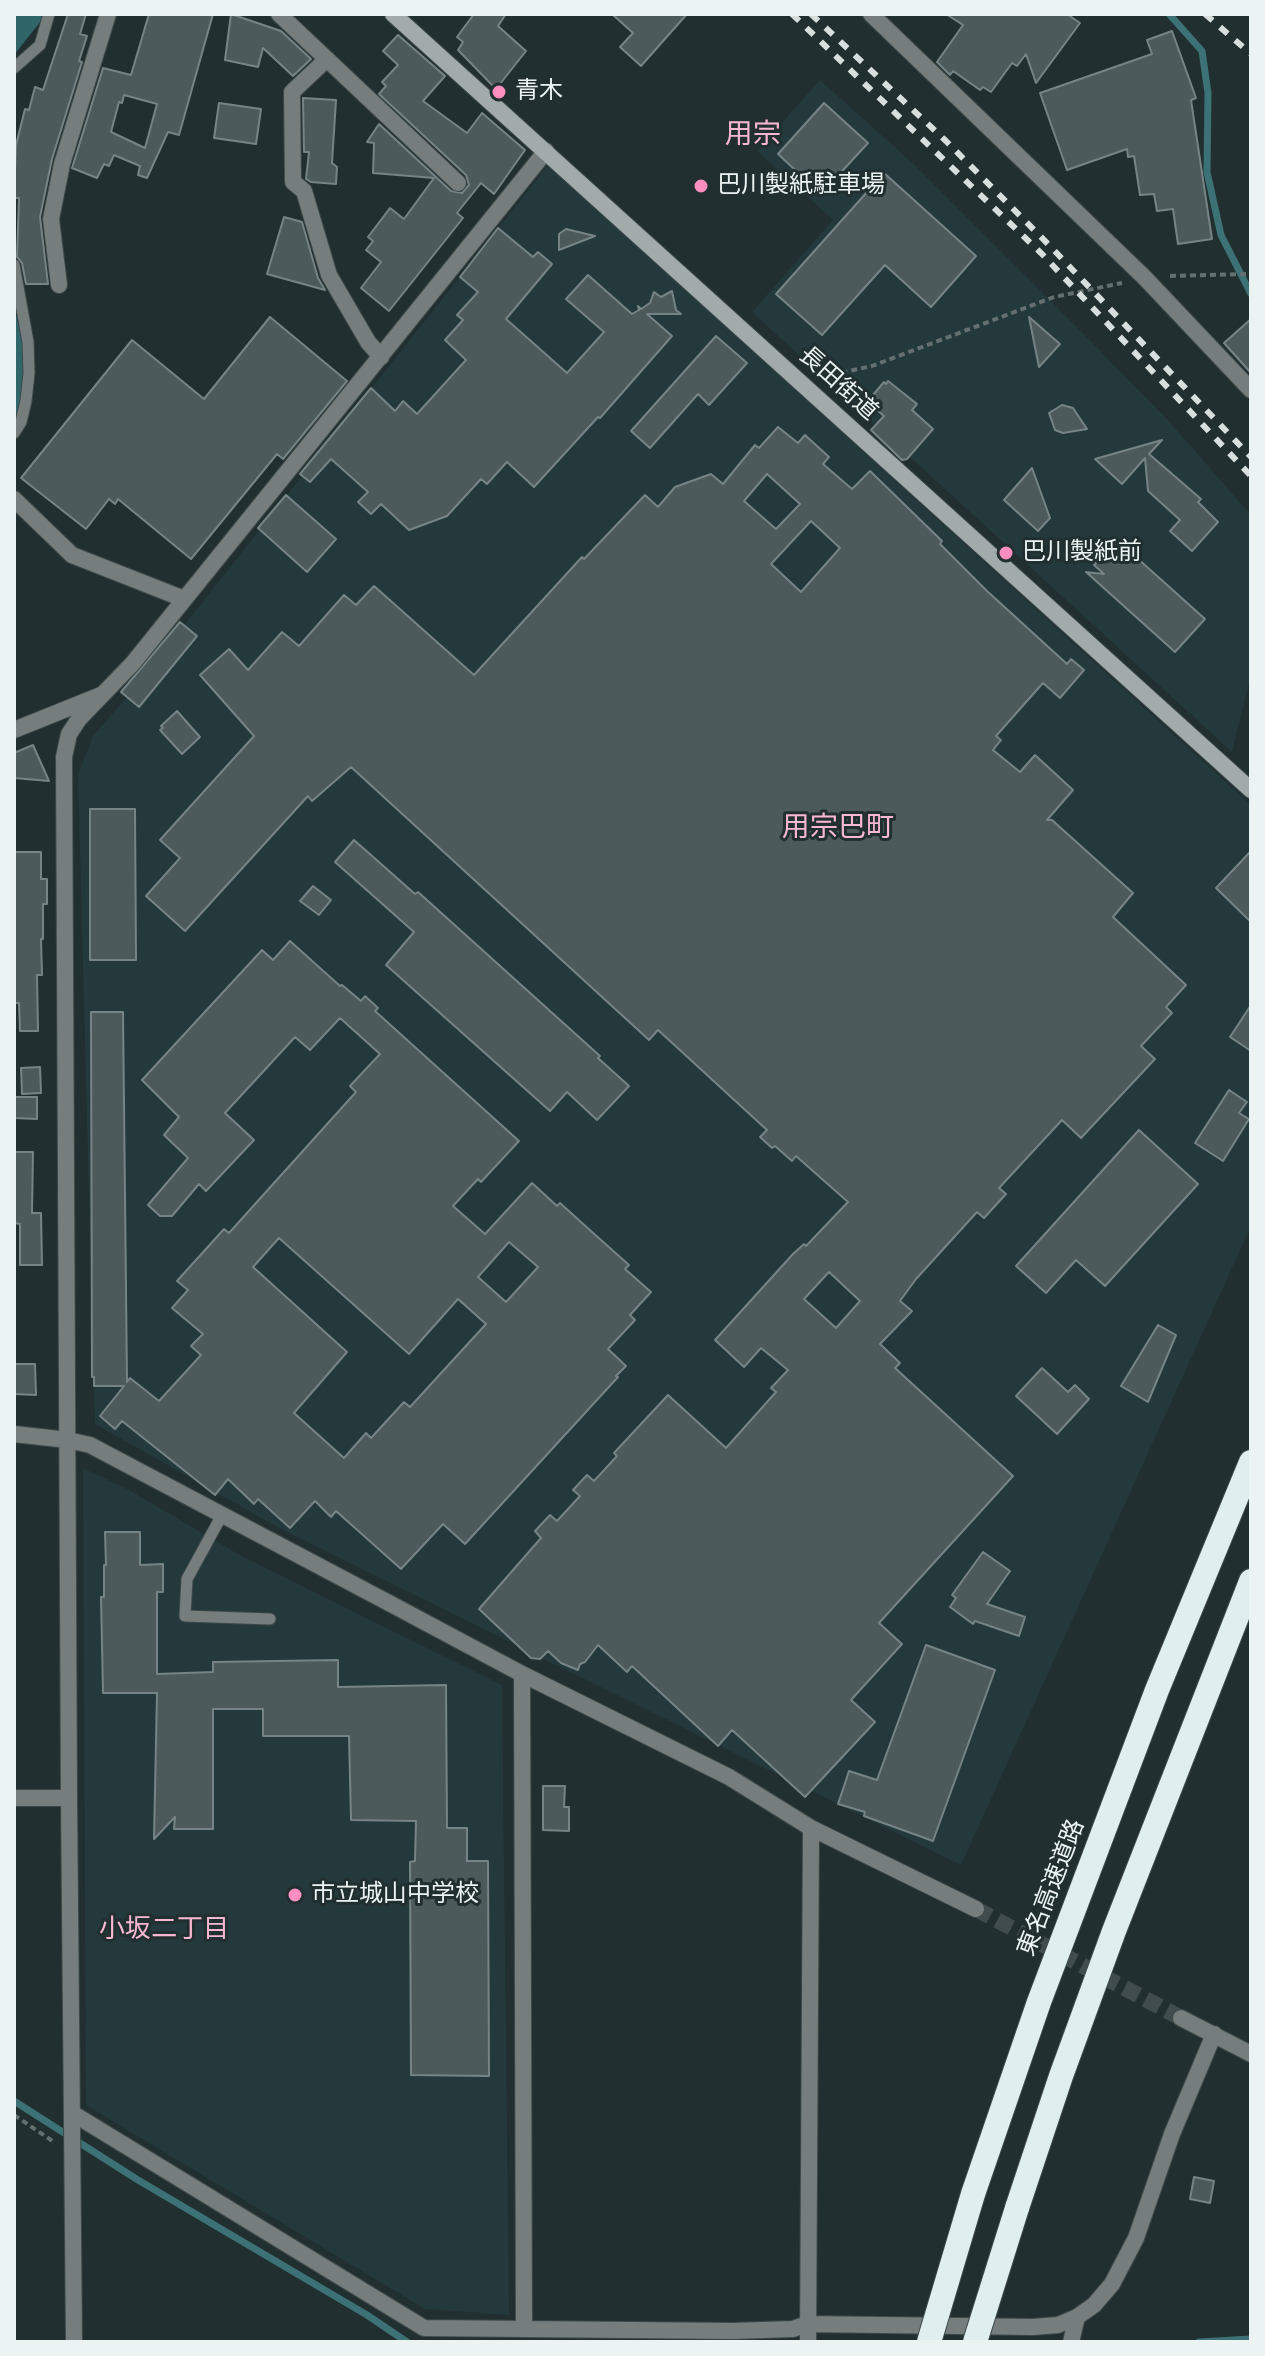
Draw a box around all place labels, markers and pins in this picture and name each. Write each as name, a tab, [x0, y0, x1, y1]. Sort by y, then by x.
place label: 青木	[515, 78, 563, 106]
marker: 青木	[490, 83, 508, 101]
place label: 巴川製紙駐車場	[717, 172, 885, 200]
marker: 巴川製紙駐車場	[692, 177, 710, 195]
place label: 巴川製紙前	[1022, 539, 1142, 567]
marker: 巴川製紙前	[997, 544, 1015, 562]
place label: 市立城山中学校	[311, 1881, 479, 1909]
marker: 市立城山中学校	[286, 1886, 304, 1904]

